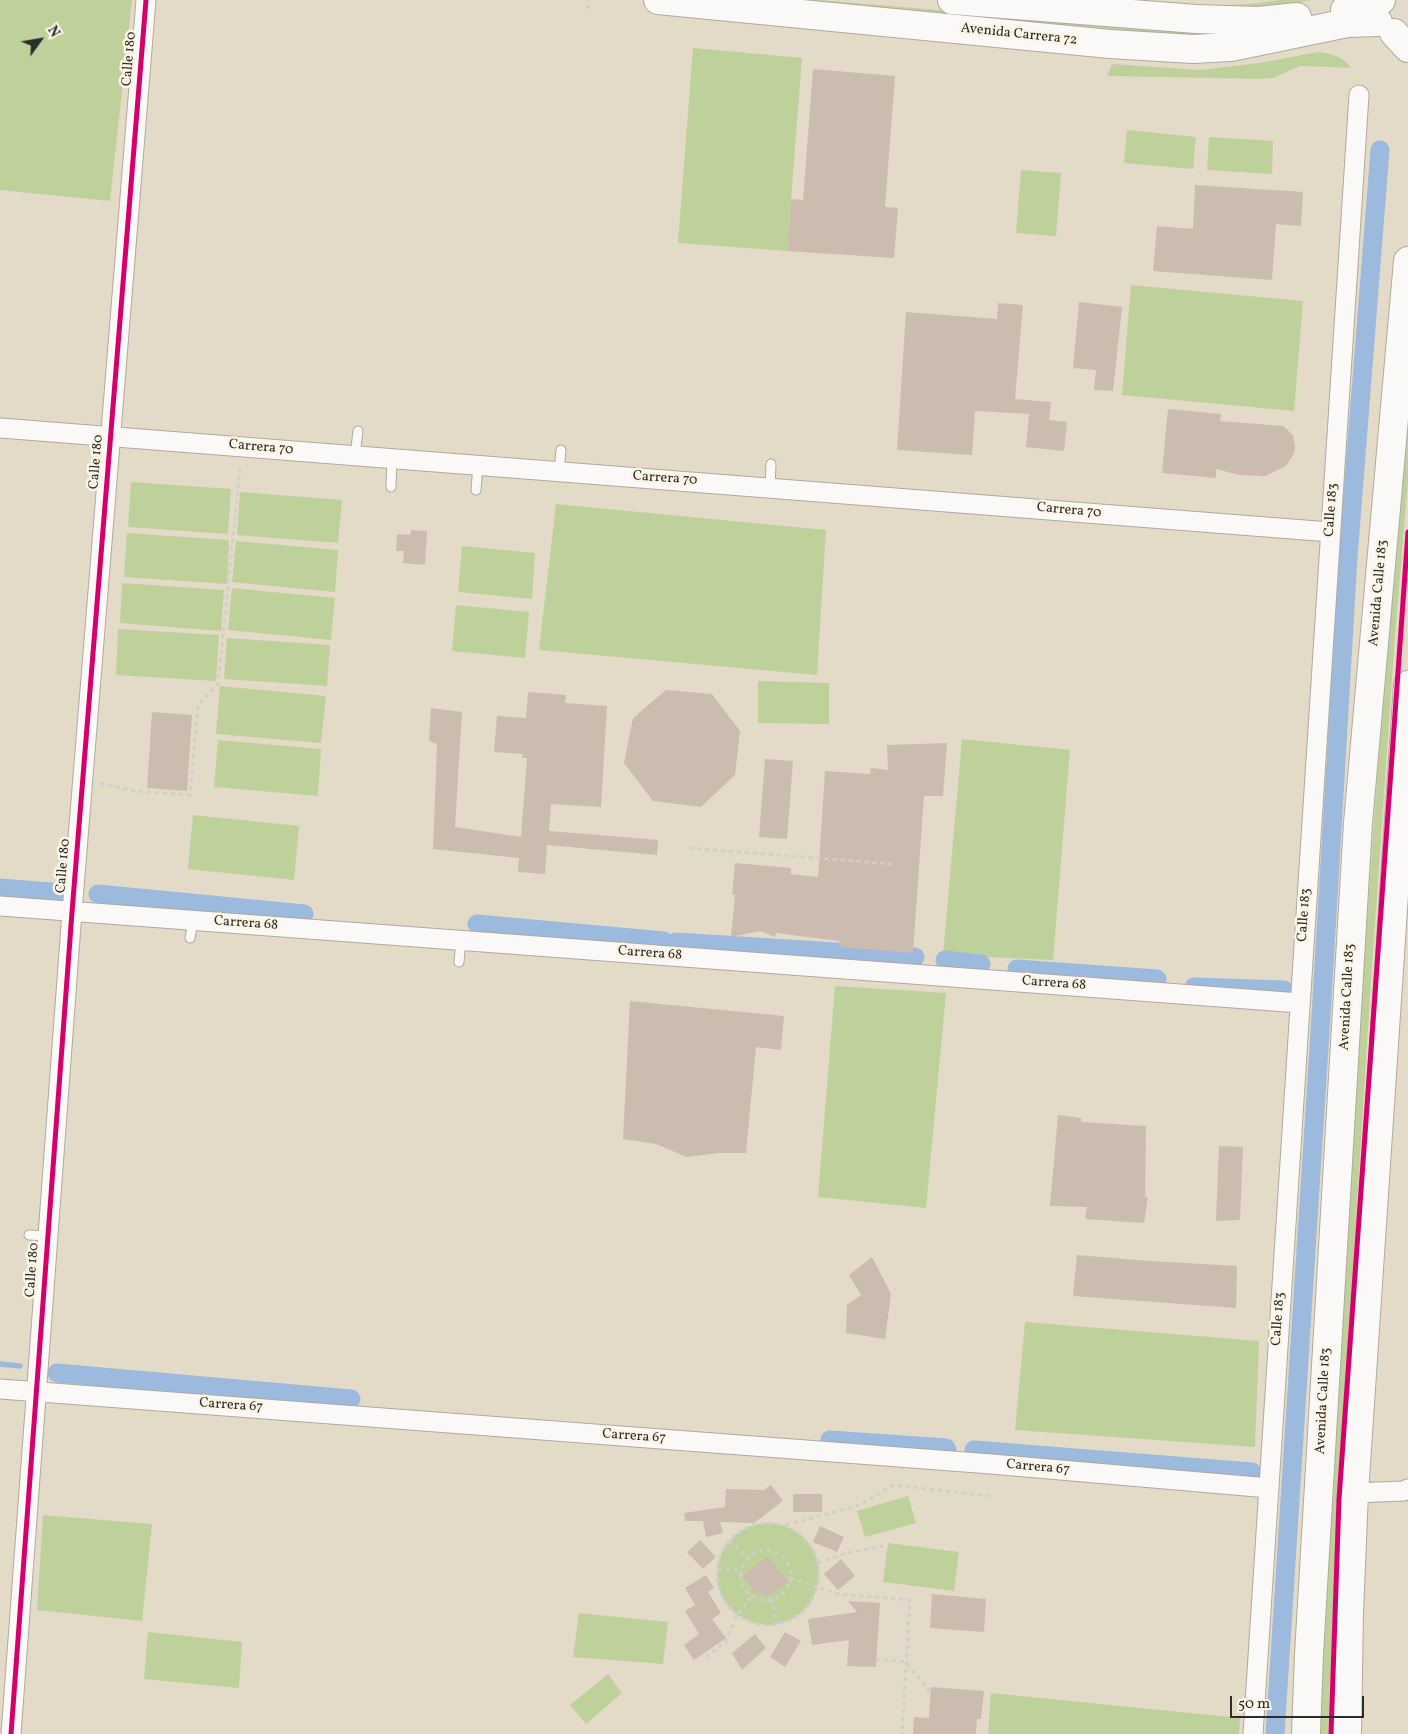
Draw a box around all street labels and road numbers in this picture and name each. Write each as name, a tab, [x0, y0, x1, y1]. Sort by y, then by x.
street label: Avenida Carrera 72	[960, 21, 1078, 49]
street label: Calle 180	[119, 31, 141, 87]
street label: Calle 180	[86, 434, 108, 490]
street label: Carrera 70	[228, 437, 294, 459]
street label: Carrera 70	[632, 468, 698, 490]
street label: Calle 183	[1322, 483, 1342, 537]
street label: Carrera 70	[1036, 500, 1102, 522]
street label: Avenida Calle 183	[1366, 539, 1392, 647]
street label: Calle 180	[53, 838, 75, 894]
street label: Calle 183	[1295, 888, 1315, 942]
street label: Carrera 68	[213, 913, 279, 935]
street label: Carrera 68	[617, 943, 683, 965]
street label: Avenida Calle 183	[1337, 943, 1359, 1051]
street label: Carrera 68	[1021, 973, 1087, 995]
street label: Calle 180	[23, 1242, 43, 1298]
street label: Calle 183	[1269, 1292, 1289, 1346]
street label: Avenida Calle 183	[1313, 1347, 1335, 1455]
street label: Carrera 67	[198, 1395, 264, 1417]
street label: Carrera 67	[601, 1426, 667, 1448]
street label: Carrera 67	[1005, 1457, 1071, 1479]

